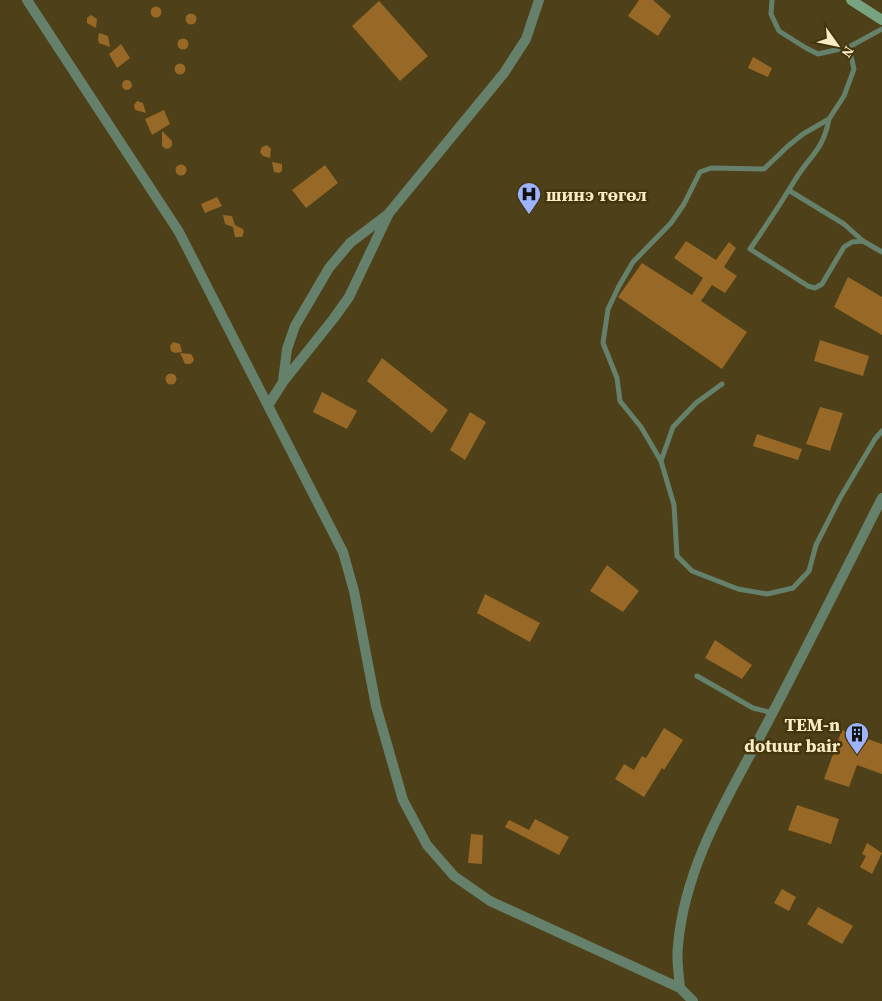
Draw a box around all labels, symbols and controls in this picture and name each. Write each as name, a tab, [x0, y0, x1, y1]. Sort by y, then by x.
north arrow	[812, 20, 862, 70]
text: N	[837, 42, 859, 62]
hospital icon: шинэ төгөл	[516, 181, 542, 215]
place label: шинэ төгөл	[546, 182, 647, 207]
place label: TEM-n dotuur bair	[744, 712, 841, 758]
building icon: TEM-n dotuur bair	[844, 721, 870, 755]

